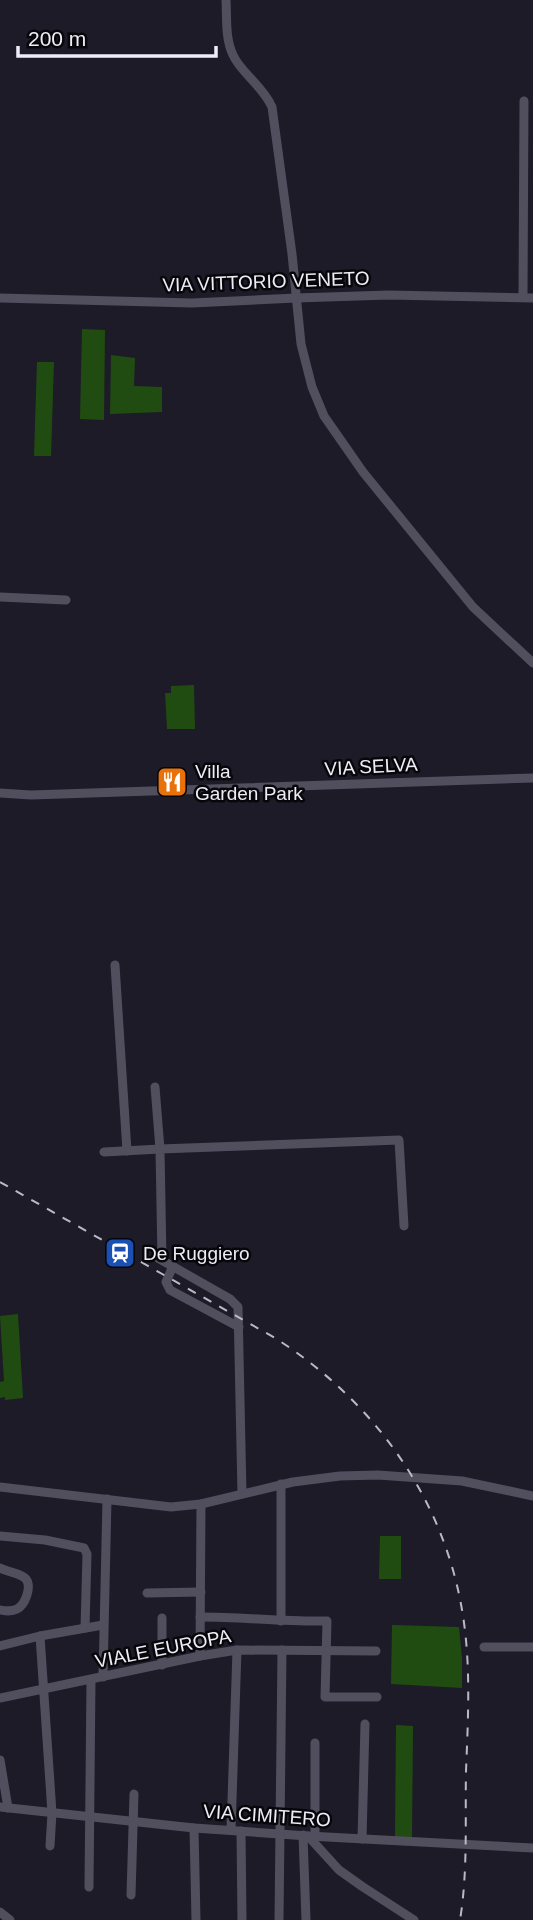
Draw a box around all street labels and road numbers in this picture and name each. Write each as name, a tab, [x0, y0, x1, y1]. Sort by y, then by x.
street label: VIA VITTORIO VENETO	[162, 267, 370, 296]
street label: VIA SELVA	[324, 754, 418, 779]
street label: VIALE EUROPA	[93, 1625, 233, 1672]
street label: VIA CIMITERO	[203, 1801, 331, 1830]

